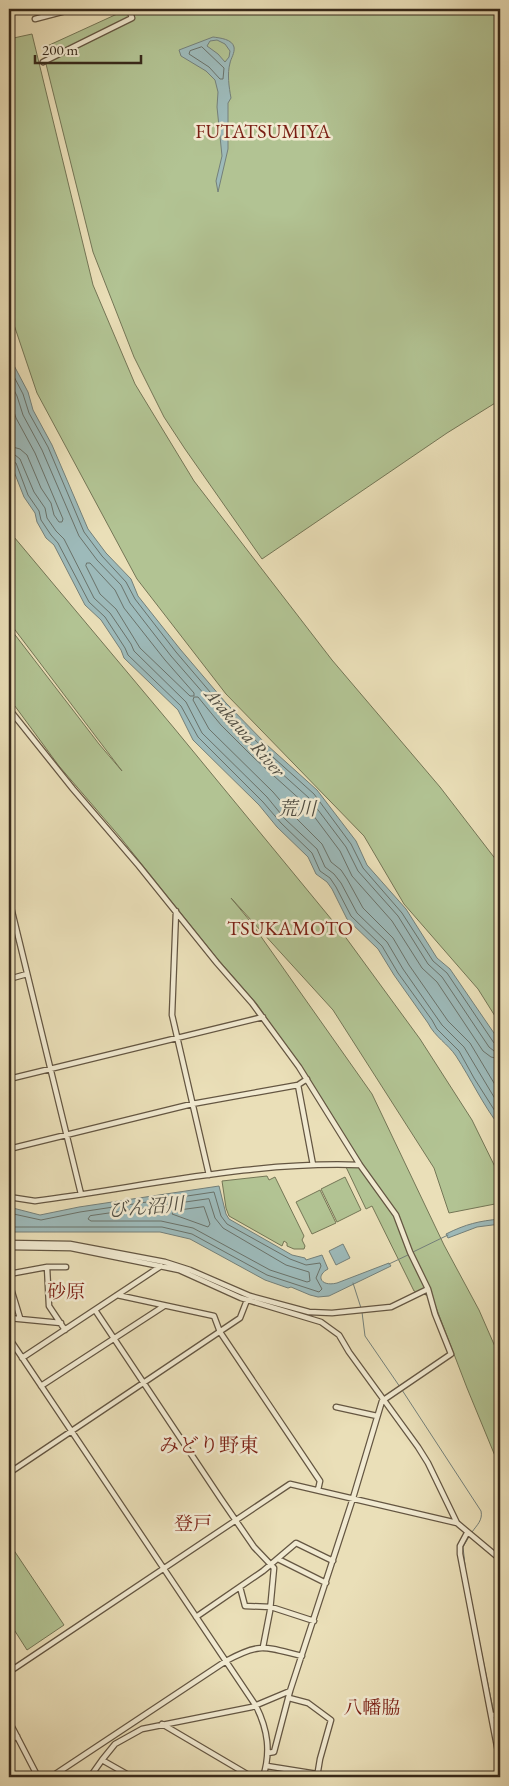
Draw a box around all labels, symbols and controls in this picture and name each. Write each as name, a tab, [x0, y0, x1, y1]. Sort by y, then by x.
scale bar	[35, 32, 141, 64]
text: 200 m	[42, 40, 79, 59]
district label: FUTATSUMIYA	[195, 118, 331, 144]
water label: Arakawa River	[198, 681, 291, 783]
water label: 荒川	[278, 796, 318, 821]
district label: TSUKAMOTO	[227, 915, 353, 941]
water label: びん沼川	[107, 1191, 187, 1223]
district label: 砂原	[47, 1279, 85, 1304]
district label: みどり野東	[159, 1432, 259, 1458]
district label: 登戸	[174, 1511, 212, 1536]
district label: 八幡脇	[343, 1695, 401, 1720]

